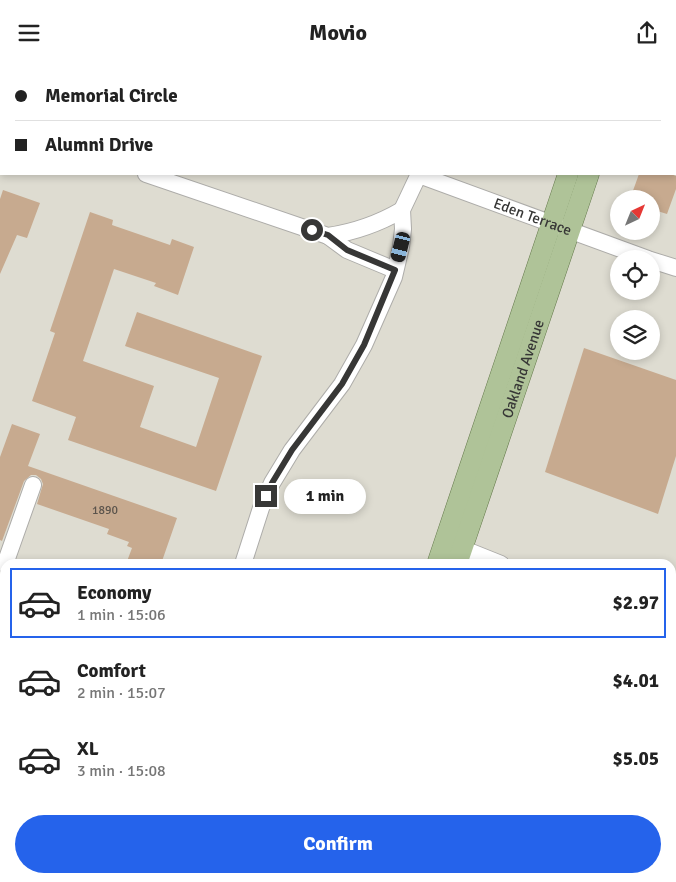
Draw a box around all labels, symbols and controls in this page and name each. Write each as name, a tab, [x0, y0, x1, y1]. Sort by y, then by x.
icon: menu	[15, 19, 43, 47]
text: Movio	[309, 19, 367, 46]
icon: share	[633, 19, 661, 47]
text: Memorial Circle	[45, 84, 178, 108]
text: Alumni Drive	[45, 133, 153, 157]
north arrow	[610, 190, 660, 240]
map controls	[610, 190, 660, 360]
street label: Eden Terrace	[491, 194, 574, 239]
route start	[301, 219, 323, 241]
car	[390, 231, 411, 263]
button: locate	[610, 250, 660, 300]
button: layers	[610, 310, 660, 360]
street label: Oakland Avenue	[498, 317, 548, 421]
callout: 1 min	[284, 479, 366, 513]
route end	[255, 485, 277, 507]
text: 1 min	[306, 486, 344, 506]
house number: 1890	[92, 503, 118, 518]
icon: car	[17, 581, 62, 626]
text: Economy	[77, 581, 151, 605]
text: $2.97	[613, 591, 659, 615]
text: 1 min · 15:06	[77, 605, 166, 625]
icon: car	[17, 659, 62, 704]
text: Comfort	[77, 659, 146, 683]
text: $4.01	[613, 669, 659, 693]
text: 2 min · 15:07	[77, 683, 166, 703]
icon: car	[17, 737, 62, 782]
text: XL	[77, 737, 99, 761]
text: $5.05	[613, 747, 659, 771]
text: 3 min · 15:08	[77, 761, 166, 781]
button: Confirm	[15, 815, 661, 873]

